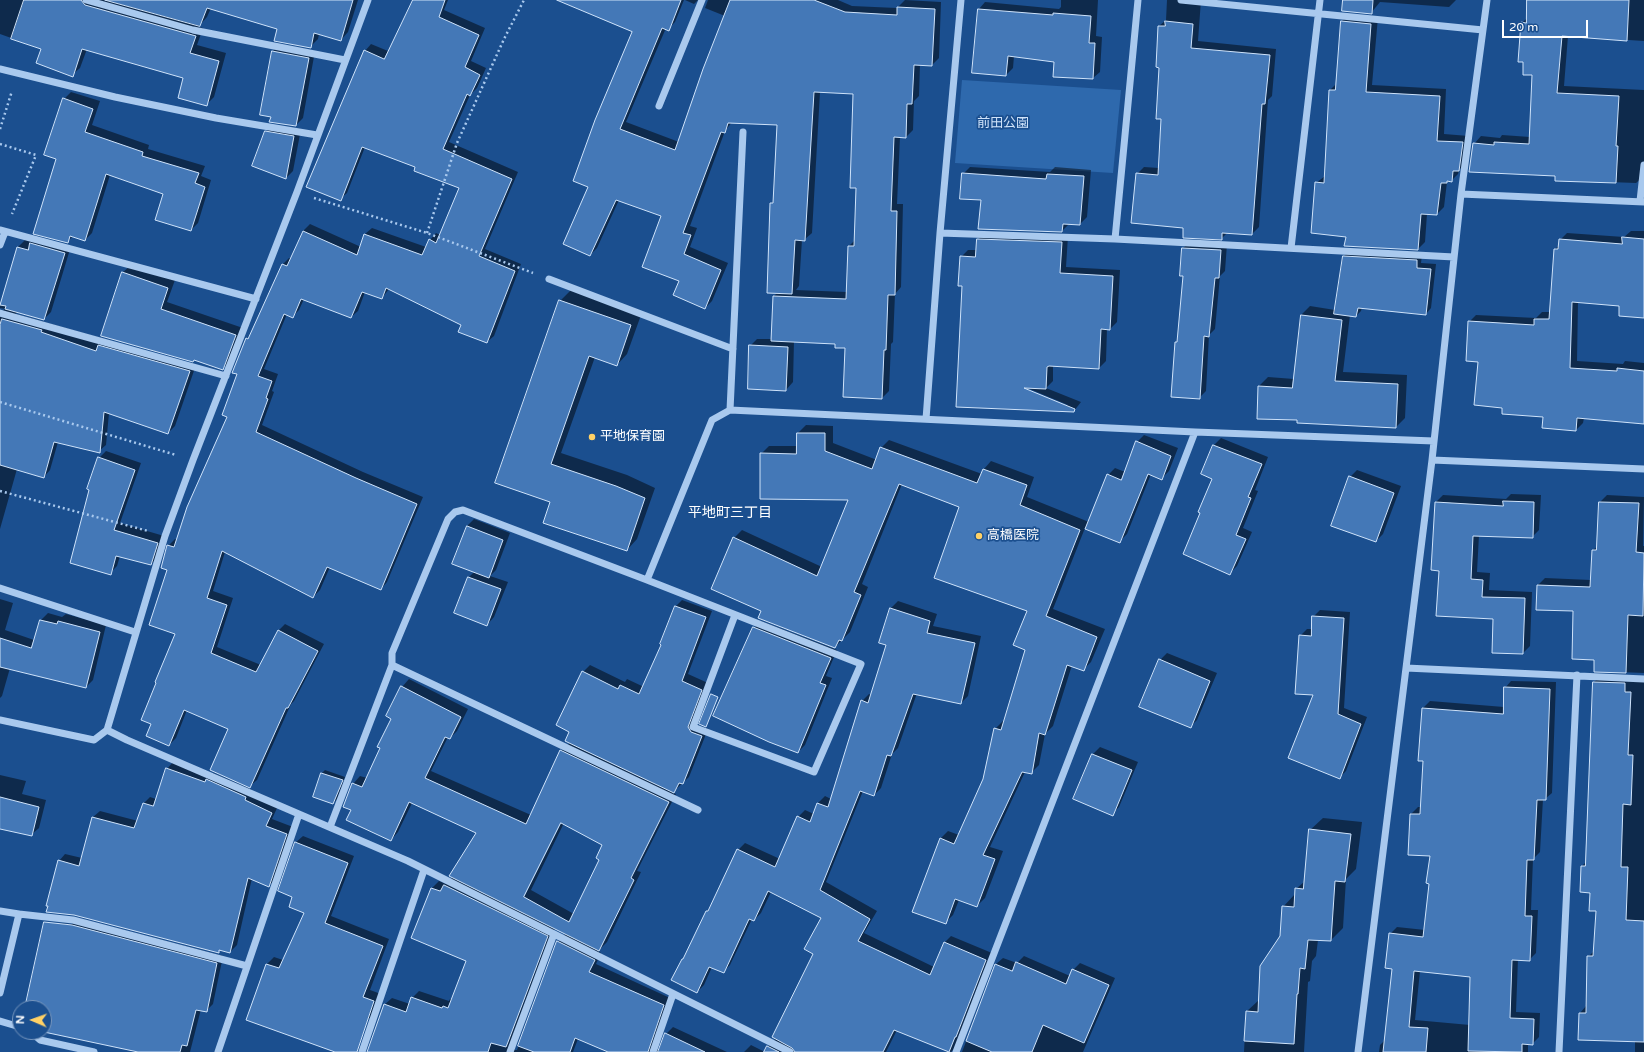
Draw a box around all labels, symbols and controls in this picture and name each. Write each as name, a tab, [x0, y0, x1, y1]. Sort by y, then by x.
scale bar	[1504, 12, 1590, 38]
text: 20 m	[1509, 20, 1538, 34]
park label: 前田公園	[977, 116, 1029, 132]
place label: 平地保育園	[600, 429, 665, 445]
marker: 平地保育園	[587, 432, 597, 442]
district label: 平地町三丁目	[688, 505, 772, 521]
place label: 高橋医院	[987, 528, 1039, 544]
marker: 高橋医院	[974, 531, 984, 541]
north arrow	[12, 1000, 52, 1040]
text: N	[14, 1015, 27, 1024]

